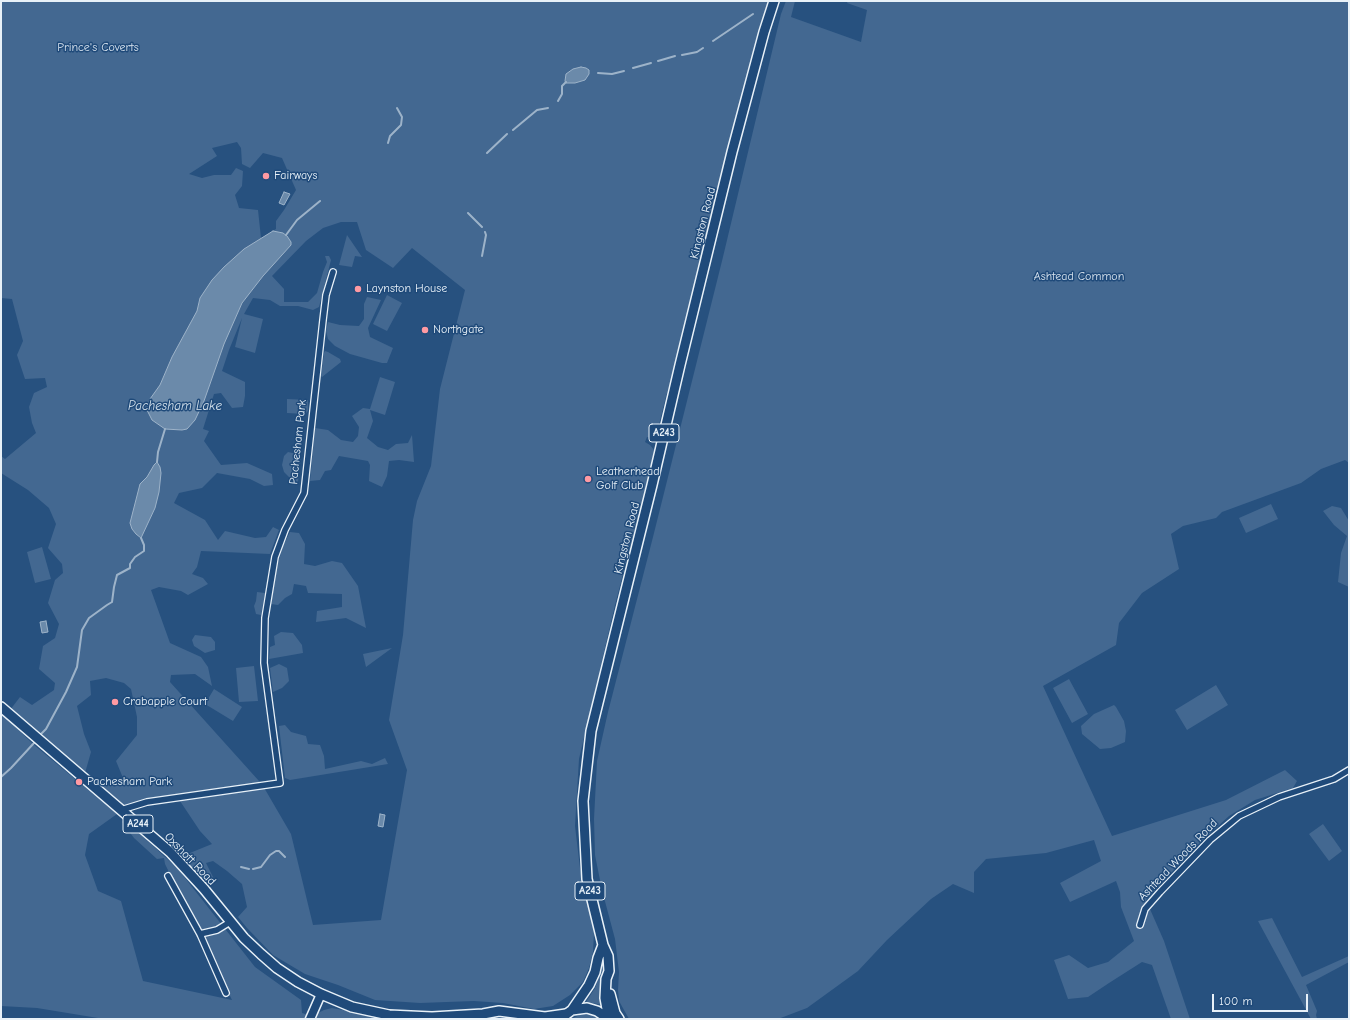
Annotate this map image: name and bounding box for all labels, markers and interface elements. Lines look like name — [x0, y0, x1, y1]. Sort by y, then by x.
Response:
park label: Prince's Coverts — [57, 41, 139, 55]
place label: Fairways — [274, 169, 317, 183]
marker: Fairways — [261, 171, 271, 181]
street label: Kingston Road — [687, 186, 719, 260]
park label: Ashtead Common — [1034, 270, 1124, 284]
place label: Laynston House — [366, 282, 447, 296]
marker: Laynston House — [353, 284, 363, 294]
place label: Northgate — [433, 323, 484, 337]
marker: Northgate — [420, 325, 430, 335]
water label: Pachesham Lake — [128, 398, 222, 414]
street label: Pachesham Park — [286, 399, 310, 485]
road number: A243 — [649, 424, 679, 442]
place label: Leatherhead Golf Club — [596, 465, 660, 493]
marker: Leatherhead Golf Club — [583, 474, 593, 484]
street label: Kingston Road — [611, 501, 643, 575]
place label: Crabapple Court — [123, 695, 207, 709]
marker: Crabapple Court — [110, 697, 120, 707]
place label: Pachesham Park — [87, 775, 172, 789]
marker: Pachesham Park — [74, 777, 84, 787]
road number: A244 — [123, 815, 153, 833]
street label: Ashtead Woods Road — [1135, 816, 1221, 904]
street label: Oxshott Road — [161, 830, 219, 888]
road number: A243 — [575, 882, 605, 900]
scale bar — [1214, 986, 1310, 1012]
text: 100 m — [1219, 994, 1252, 1008]

